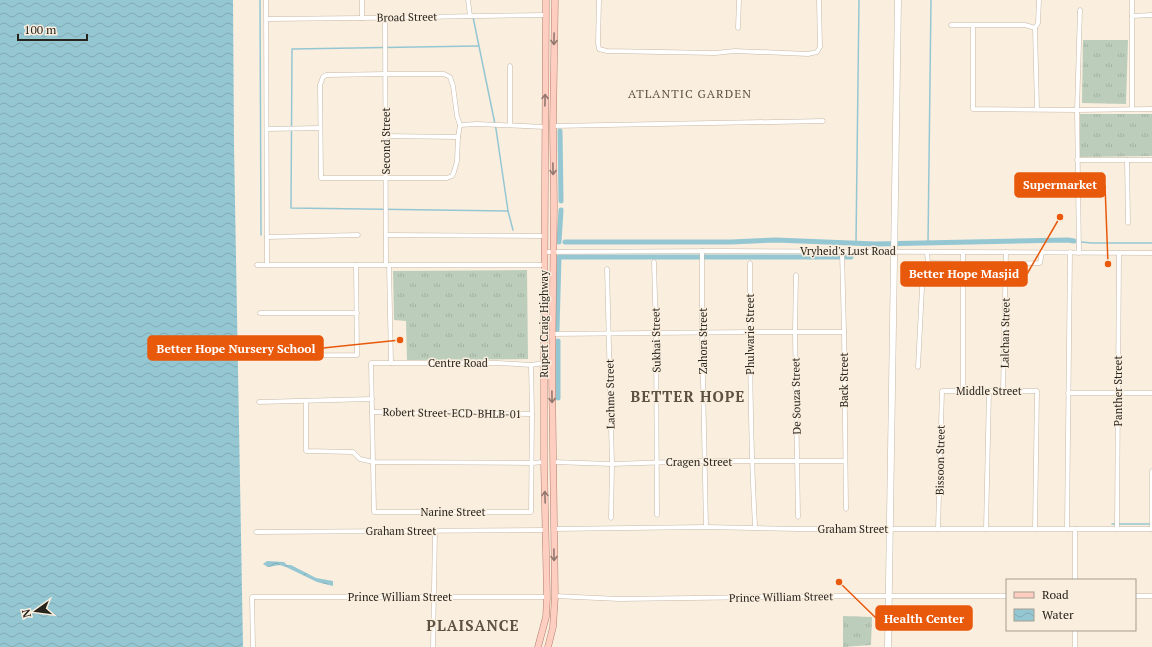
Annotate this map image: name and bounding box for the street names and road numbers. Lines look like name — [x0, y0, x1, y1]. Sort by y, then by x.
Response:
street label: Broad Street — [376, 9, 438, 25]
street label: Second Street — [379, 107, 393, 175]
street label: Vryheid's Lust Road — [800, 244, 896, 258]
street label: Rupert Craig Highway — [537, 270, 551, 378]
street label: Phulwarie Street — [743, 293, 757, 375]
street label: Lalchan Street — [997, 298, 1013, 368]
street label: Sukhai Street — [648, 307, 664, 373]
street label: Zahora Street — [696, 308, 710, 374]
street label: Back Street — [837, 352, 851, 408]
street label: Centre Road — [428, 356, 488, 370]
street label: Panther Street — [1111, 356, 1125, 426]
street label: De Souza Street — [788, 357, 804, 435]
street label: Lachme Street — [602, 359, 618, 429]
street label: Middle Street — [956, 384, 1022, 398]
street label: Robert Street-ECD-BHLB-01 — [382, 405, 522, 421]
street label: Bissoon Street — [932, 425, 948, 495]
street label: Cragen Street — [666, 455, 732, 469]
street label: Narine Street — [420, 505, 486, 519]
street label: Graham Street — [818, 522, 888, 536]
street label: Graham Street — [366, 524, 436, 538]
street label: Prince William Street — [729, 589, 833, 605]
street label: Prince William Street — [348, 590, 452, 604]

